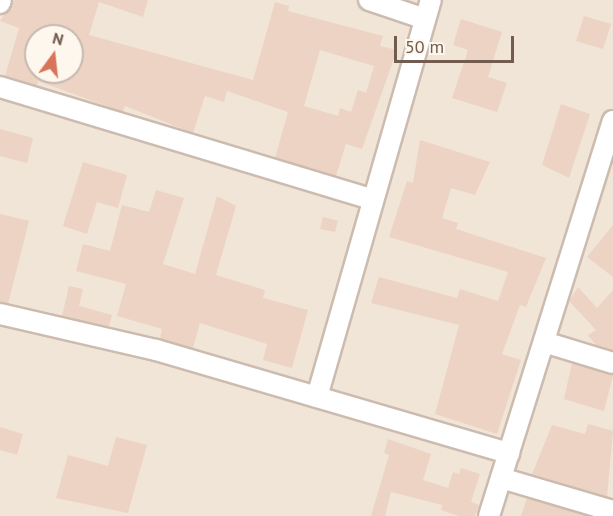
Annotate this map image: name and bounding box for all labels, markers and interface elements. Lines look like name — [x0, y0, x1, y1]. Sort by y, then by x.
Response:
north arrow — [24, 24, 84, 84]
scale bar — [397, 24, 517, 62]
text: N — [50, 28, 66, 50]
text: 50 m — [405, 35, 444, 58]

